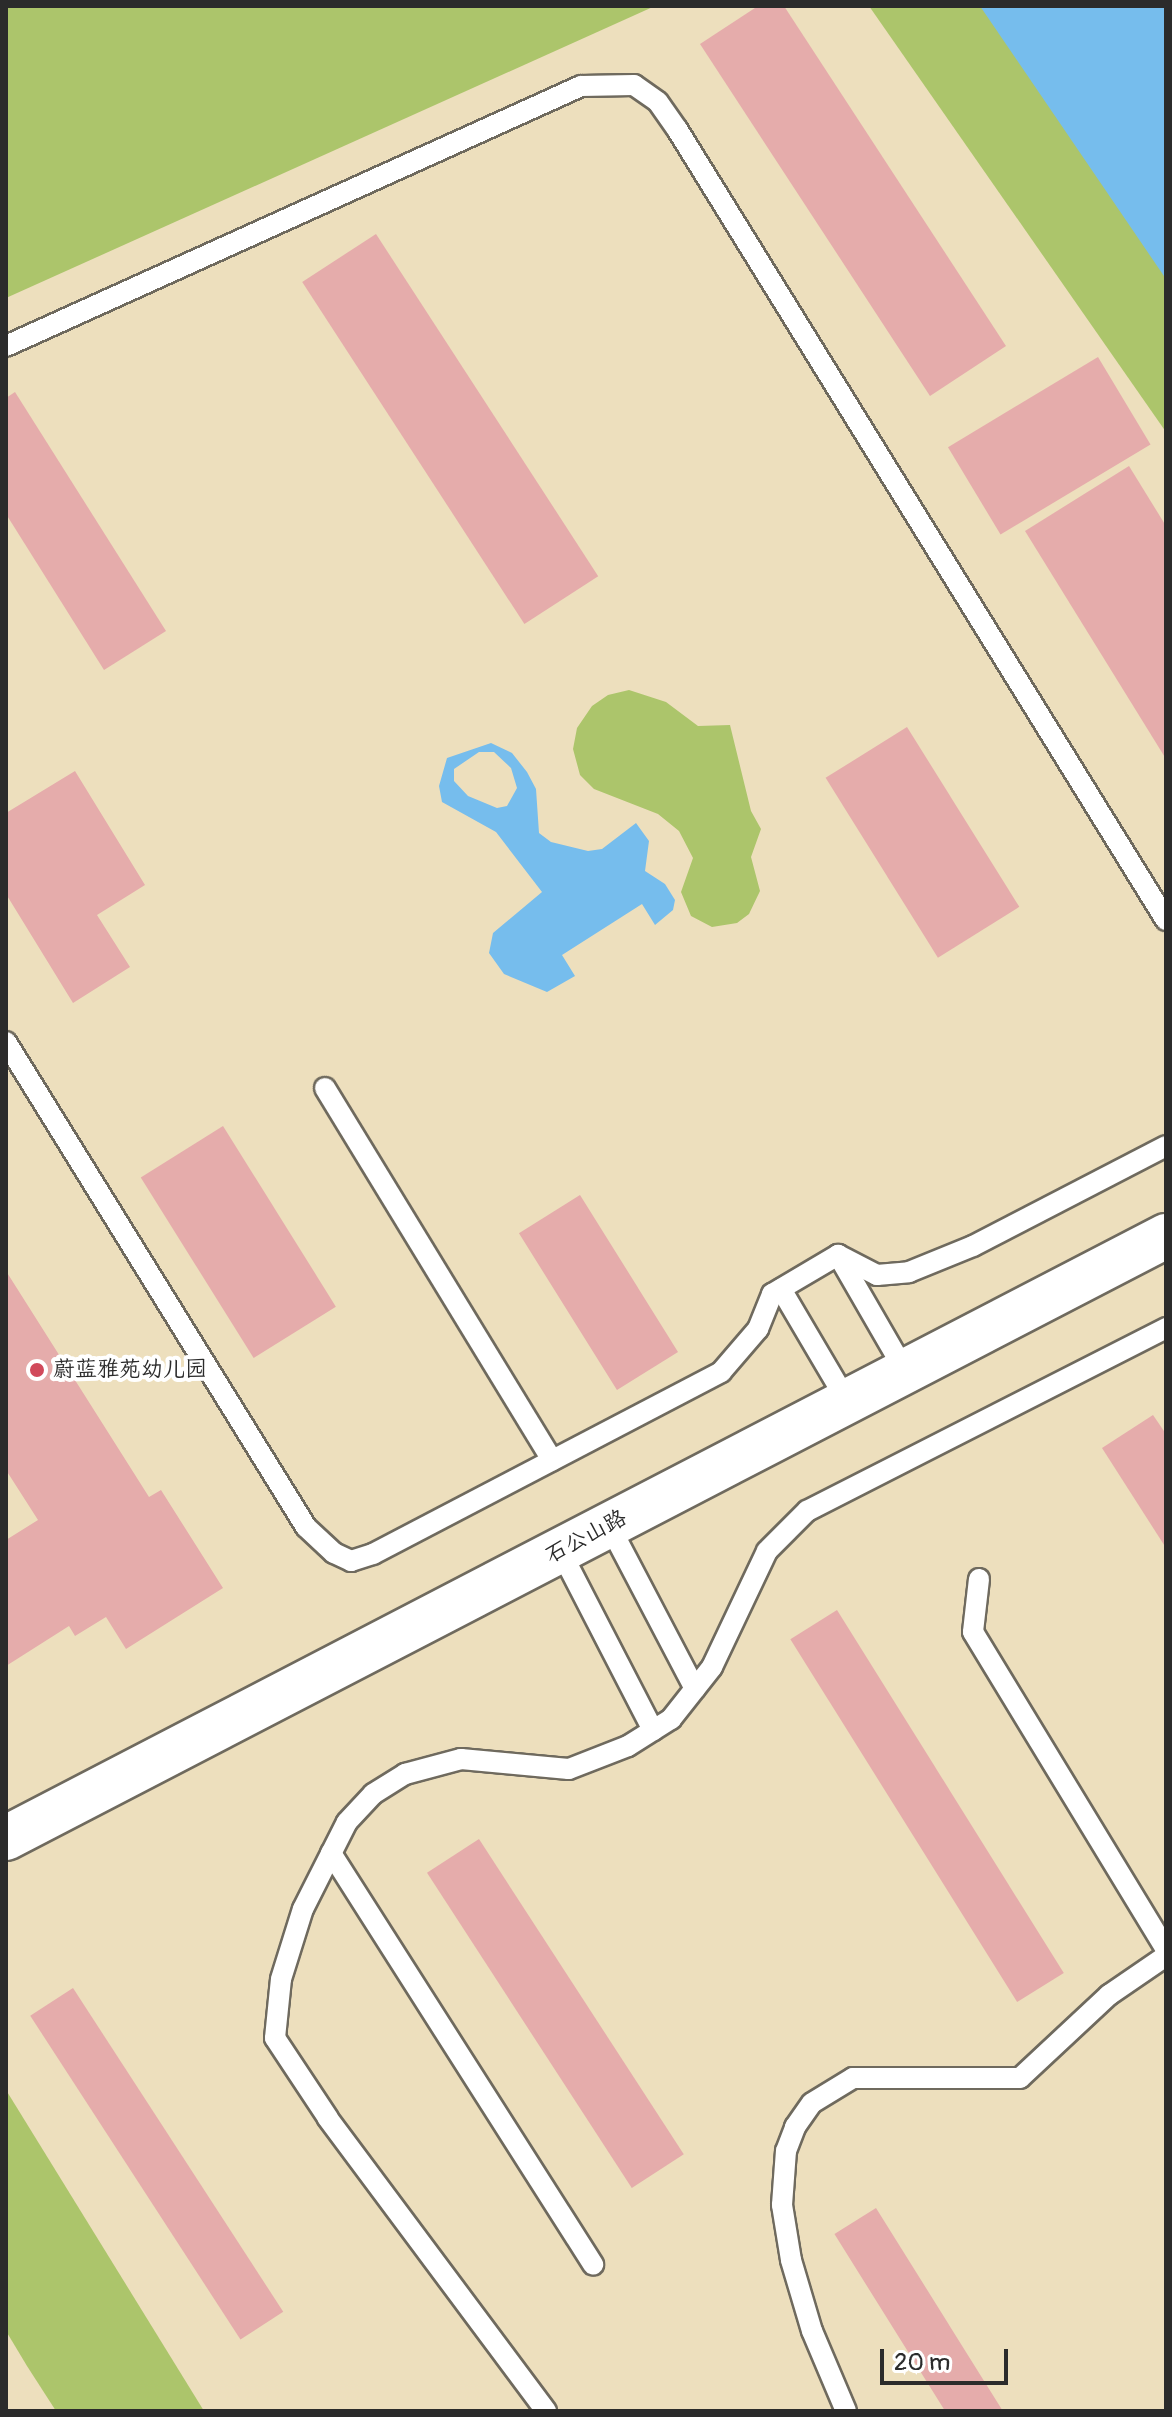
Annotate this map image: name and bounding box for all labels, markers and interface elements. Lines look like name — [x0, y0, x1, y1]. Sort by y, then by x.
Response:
place label: 蔚蓝雅苑幼儿园 — [53, 1357, 207, 1383]
marker: 蔚蓝雅苑幼儿园 — [28, 1361, 46, 1379]
street label: 石公山路 — [541, 1505, 631, 1569]
scale bar — [884, 2333, 1012, 2383]
text: 20 m — [894, 2348, 950, 2377]

